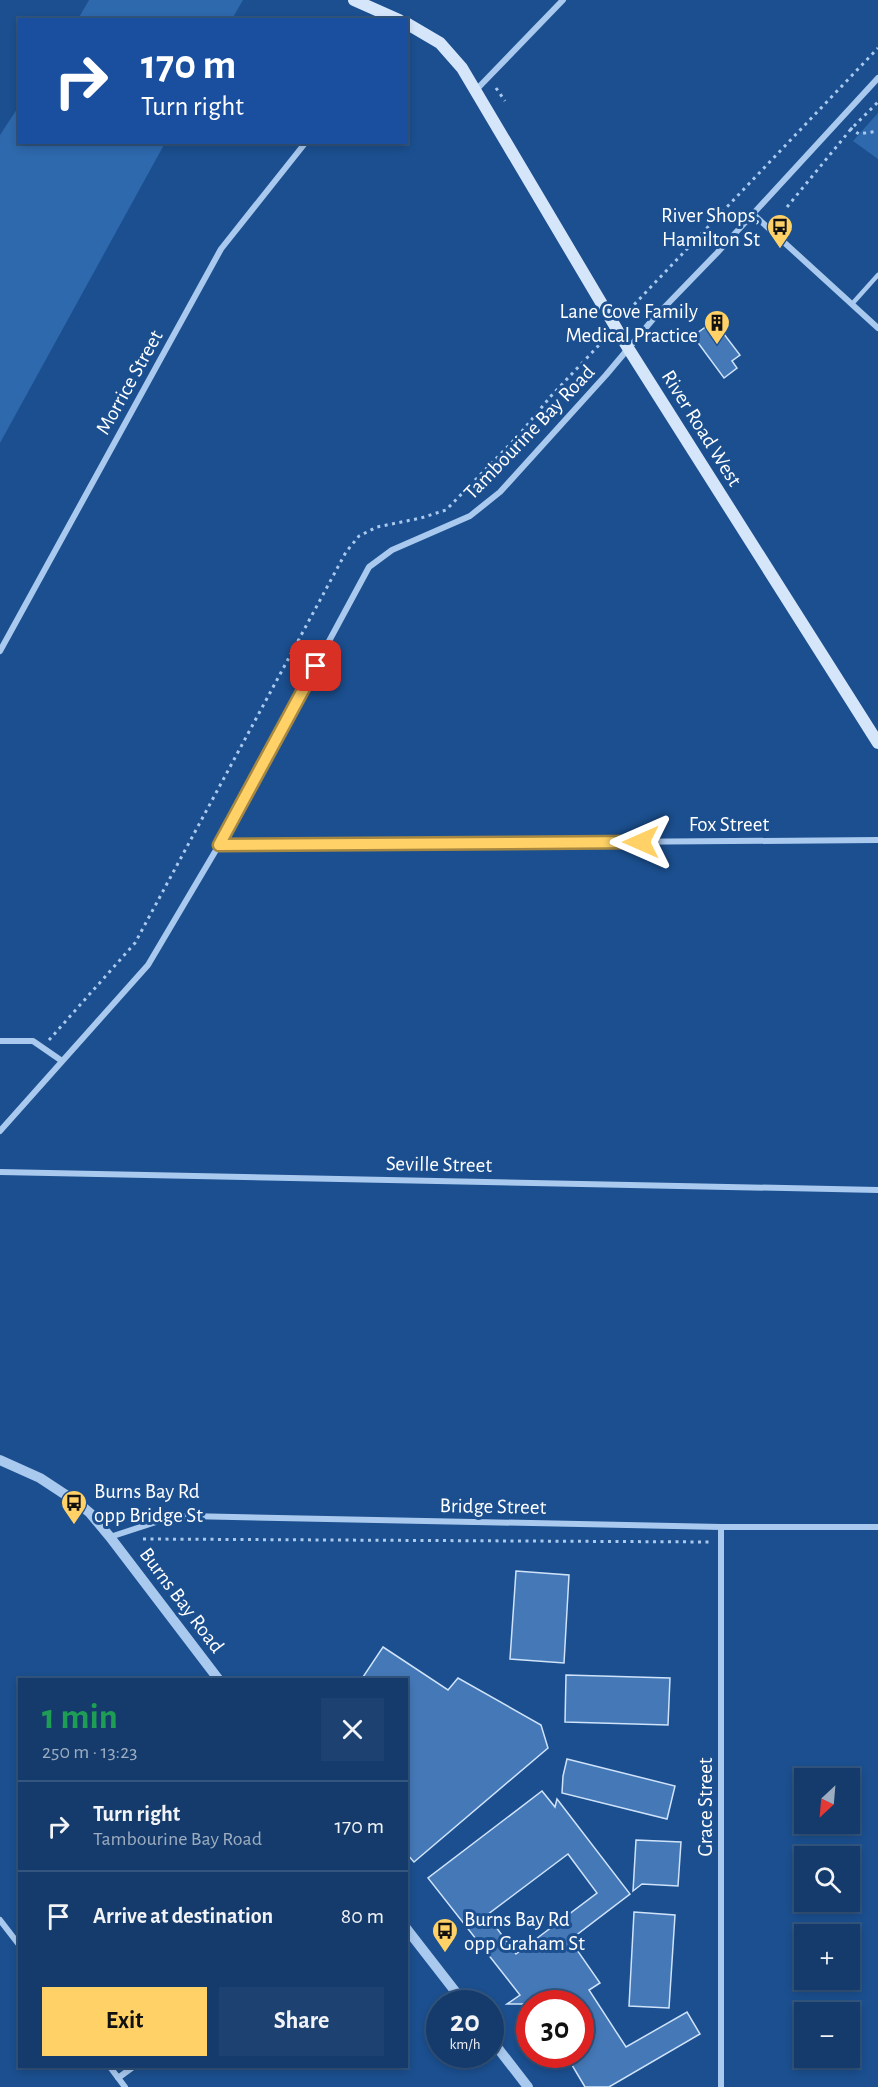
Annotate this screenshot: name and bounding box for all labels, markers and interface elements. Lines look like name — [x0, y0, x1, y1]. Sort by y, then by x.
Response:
icon: right — [42, 42, 120, 120]
text: 170 m — [141, 44, 236, 86]
text: Turn right — [141, 93, 244, 120]
place label: River Shops, Hamilton St — [661, 205, 760, 250]
bus stop icon: River Shops, Hamilton St — [765, 212, 795, 250]
place label: Lane Cove Family Medical Practice — [560, 301, 698, 346]
building icon: Lane Cove Family Medical Practice — [702, 308, 732, 346]
street label: Morrice Street — [92, 326, 167, 438]
street label: Tambourine Bay Road — [460, 361, 599, 504]
street label: River Road West — [658, 367, 746, 490]
pin — [290, 640, 341, 691]
icon: arrive — [299, 649, 332, 682]
position arrow — [609, 810, 673, 874]
street label: Fox Street — [689, 814, 769, 835]
street label: Seville Street — [386, 1153, 493, 1176]
place label: Burns Bay Rd opp Bridge St — [94, 1481, 203, 1526]
bus stop icon: Burns Bay Rd opp Bridge St — [59, 1488, 89, 1526]
street label: Bridge Street — [440, 1495, 547, 1518]
street label: Burns Bay Road — [135, 1544, 228, 1657]
button: close — [321, 1698, 384, 1761]
text: 1 min — [42, 1699, 118, 1735]
text: 250 m · 13:23 — [42, 1742, 138, 1762]
street label: Grace Street — [695, 1757, 716, 1857]
north arrow — [794, 1768, 860, 1834]
map controls — [794, 1768, 860, 2068]
text: Turn right — [93, 1803, 180, 1825]
icon: right — [42, 1810, 75, 1843]
text: 170 m — [334, 1815, 384, 1837]
text: Tambourine Bay Road — [93, 1829, 262, 1849]
button: search — [794, 1846, 860, 1912]
icon: arrive — [42, 1900, 75, 1933]
text: Arrive at destination — [93, 1905, 273, 1927]
text: 80 m — [341, 1905, 384, 1927]
place label: Burns Bay Rd opp Graham St — [464, 1909, 585, 1954]
bus stop icon: Burns Bay Rd opp Graham St — [430, 1916, 460, 1954]
button: + — [794, 1924, 860, 1990]
button: Exit — [42, 1987, 207, 2056]
button: Share — [219, 1987, 384, 2056]
speed limit sign: 30 — [516, 1990, 594, 2068]
button: − — [794, 2002, 860, 2068]
text: 20 — [450, 2007, 480, 2037]
text: km/h — [450, 2037, 480, 2052]

